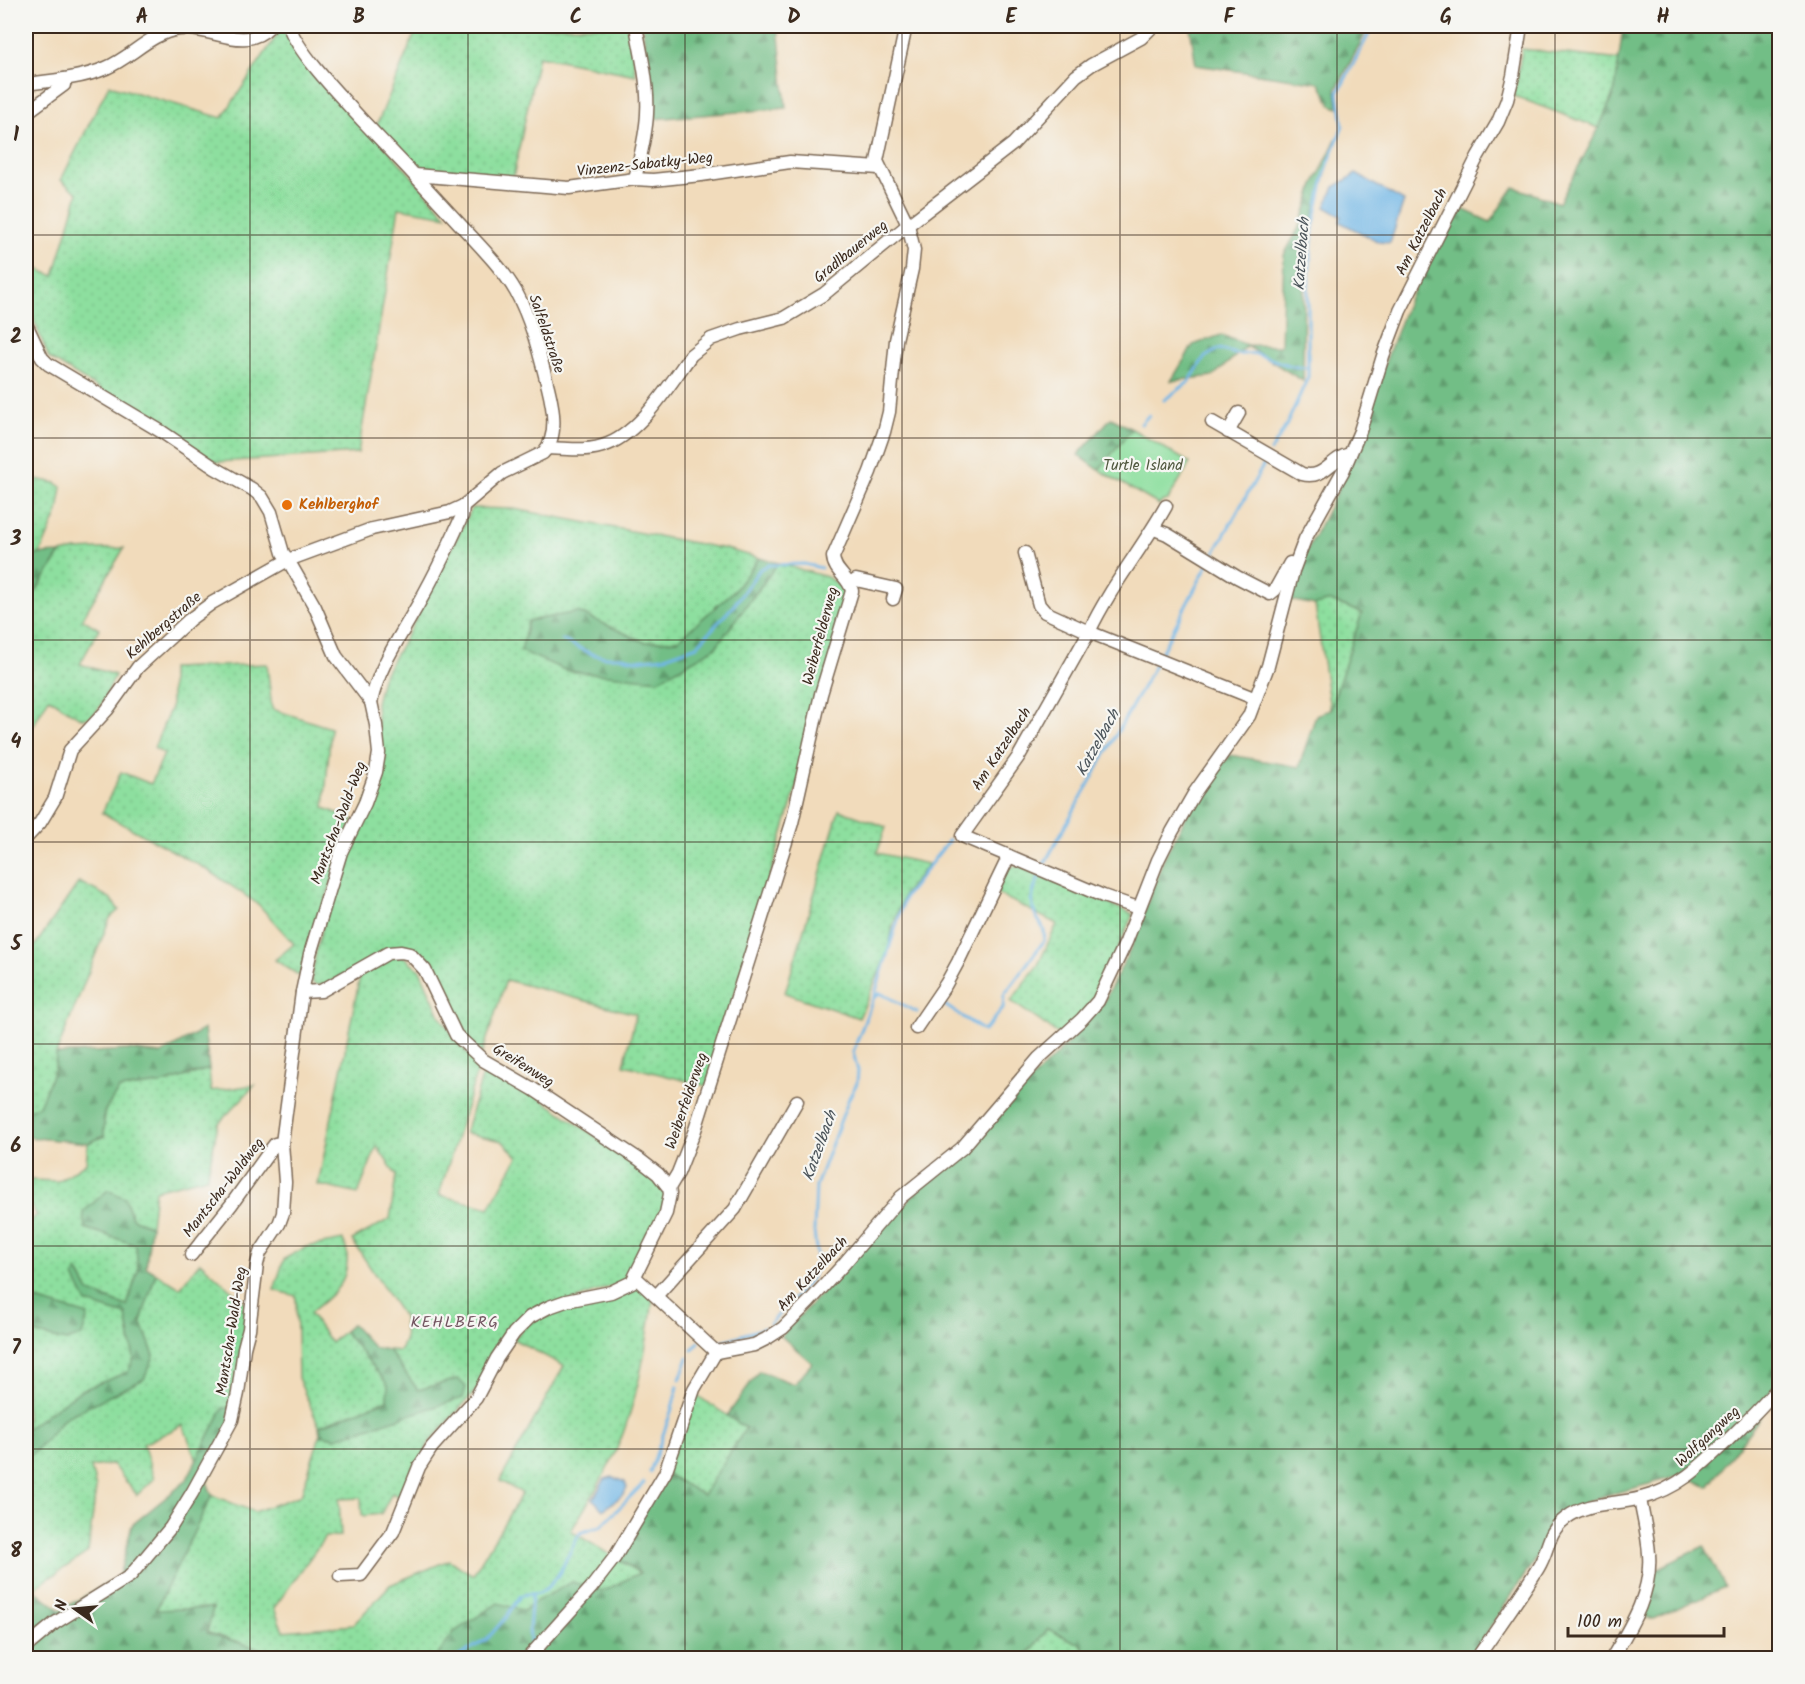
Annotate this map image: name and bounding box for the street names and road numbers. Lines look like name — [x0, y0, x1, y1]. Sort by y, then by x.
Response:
street label: Vinzenz-Sabatky-Weg — [576, 146, 714, 184]
street label: Am Katzelbach — [1390, 184, 1454, 280]
street label: Gradlbauerweg — [808, 214, 894, 290]
street label: Salfeldstraße — [521, 291, 571, 377]
street label: Weiberfelderweg — [796, 584, 846, 688]
street label: Kehlbergstraße — [121, 586, 207, 666]
street label: Am Katzelbach — [966, 702, 1038, 796]
street label: Mantscha-Wald-Weg — [304, 758, 374, 888]
street label: Greifenweg — [487, 1038, 559, 1094]
street label: Weiberfelderweg — [659, 1049, 715, 1153]
street label: Mantscha-Waldweg — [177, 1133, 271, 1243]
street label: Am Katzelbach — [772, 1231, 854, 1317]
street label: Mantscha-Wald-Weg — [210, 1265, 254, 1397]
street label: Wolfgangweg — [1670, 1401, 1746, 1473]

